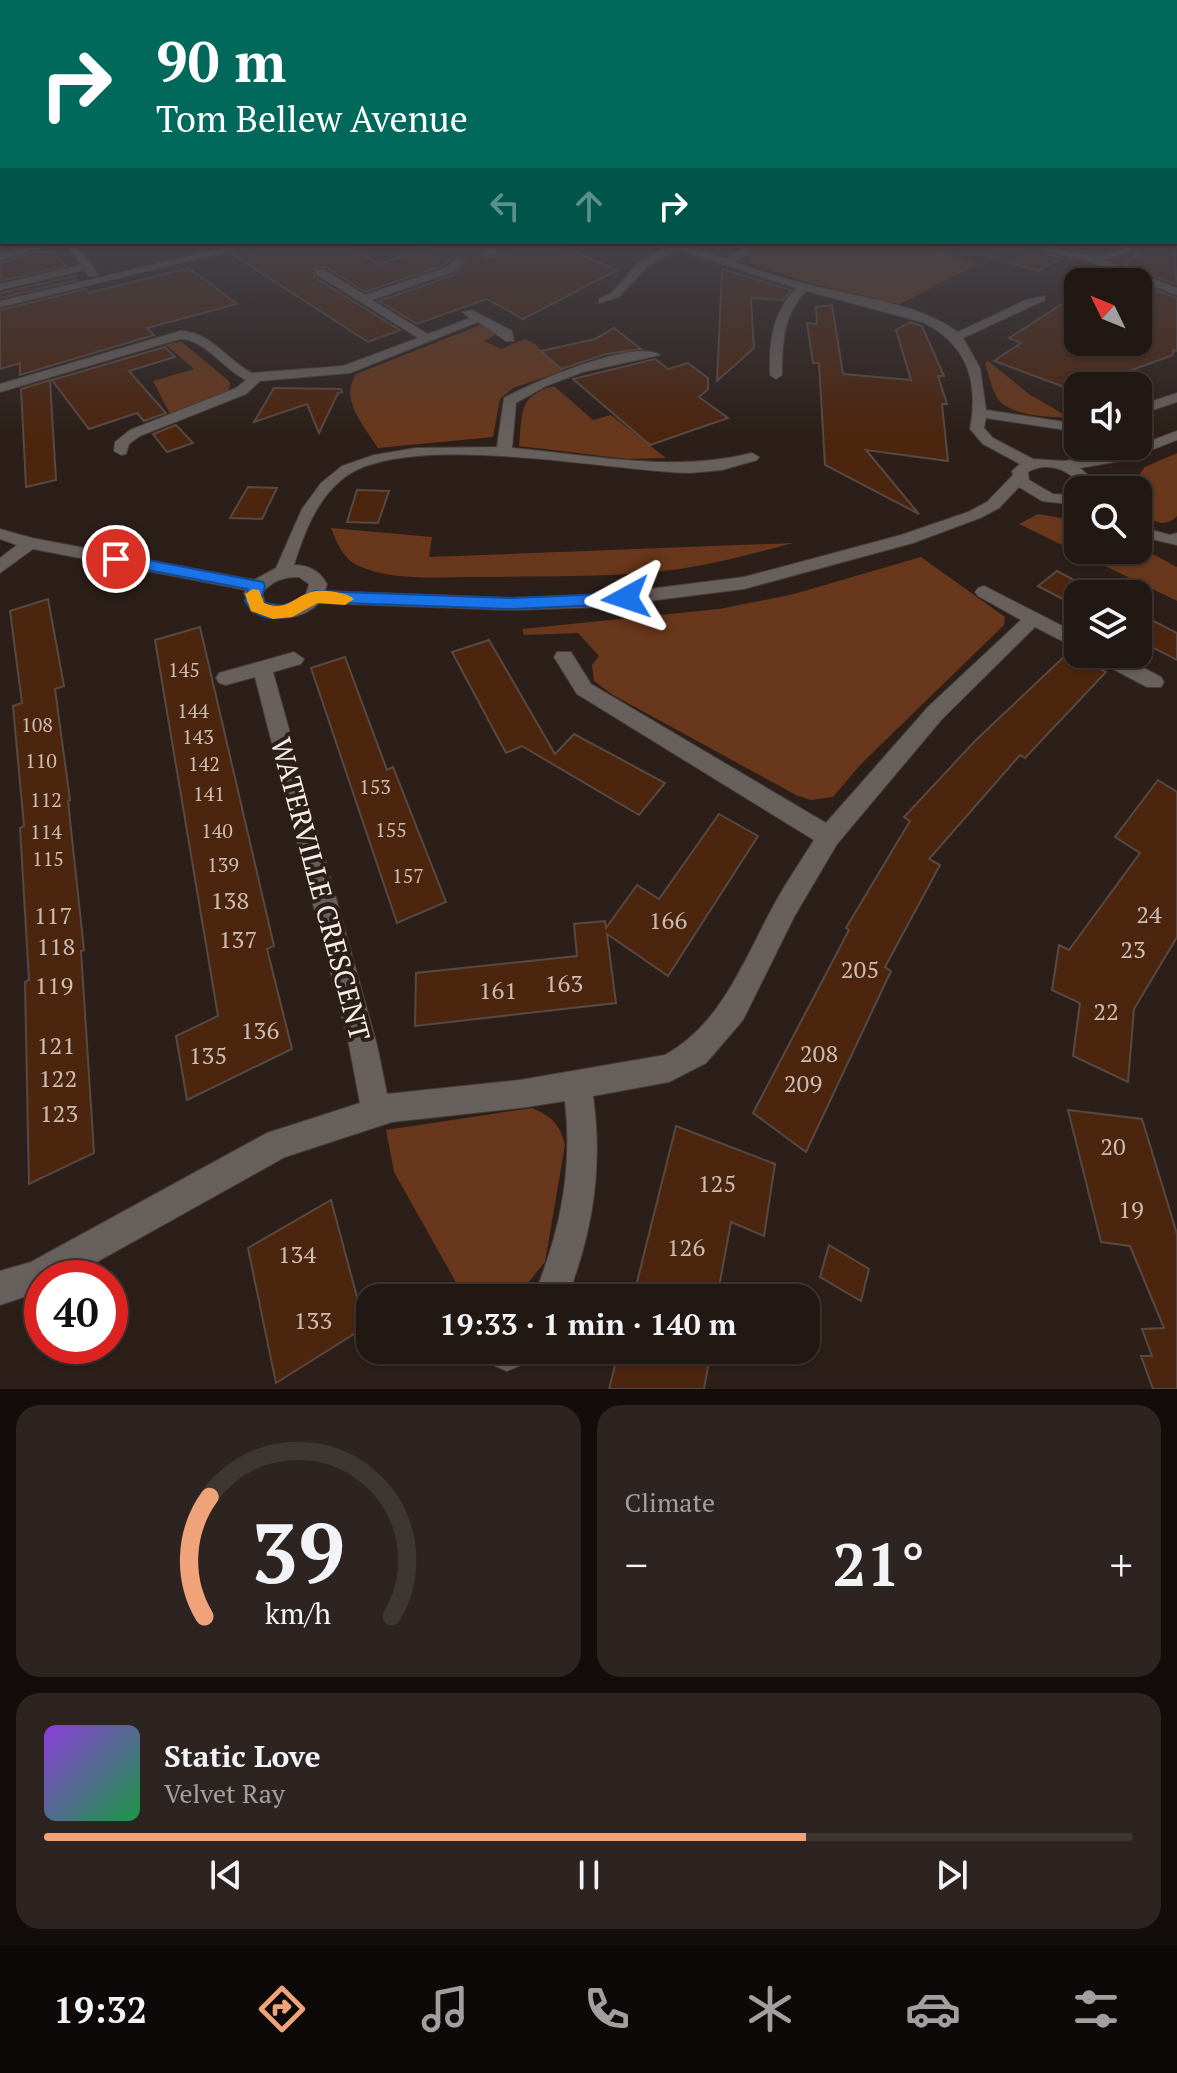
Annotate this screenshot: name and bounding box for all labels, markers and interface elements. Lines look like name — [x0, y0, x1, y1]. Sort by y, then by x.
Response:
text: 90 m — [156, 24, 286, 98]
icon: right — [24, 32, 128, 136]
text: Tom Bellew Avenue — [156, 95, 468, 142]
icon: left — [483, 184, 527, 228]
icon: ahead — [567, 184, 611, 228]
icon: right — [651, 184, 695, 228]
north arrow — [1064, 268, 1152, 356]
map controls — [1064, 268, 1152, 668]
button: sound — [1064, 372, 1152, 460]
button: search — [1064, 476, 1152, 564]
pin — [82, 525, 150, 593]
icon: arrive — [94, 537, 138, 581]
position arrow — [584, 556, 668, 640]
button: layers — [1064, 580, 1152, 668]
house number: 145 — [168, 656, 200, 683]
house number: 144 — [177, 697, 209, 724]
house number: 108 — [21, 711, 53, 738]
house number: 143 — [182, 723, 214, 750]
street label: WATERVILLE CRESCENT — [263, 733, 379, 1045]
house number: 110 — [25, 747, 57, 774]
house number: 142 — [188, 750, 220, 777]
house number: 153 — [359, 773, 391, 800]
house number: 141 — [193, 780, 225, 807]
house number: 112 — [30, 786, 62, 813]
house number: 155 — [375, 816, 407, 843]
house number: 140 — [201, 817, 233, 844]
house number: 114 — [30, 818, 62, 845]
house number: 115 — [32, 845, 64, 872]
house number: 139 — [207, 851, 239, 878]
house number: 157 — [392, 862, 424, 889]
house number: 138 — [211, 884, 249, 916]
house number: 24 — [1136, 898, 1162, 930]
house number: 117 — [34, 899, 72, 931]
house number: 166 — [649, 904, 687, 936]
house number: 137 — [219, 923, 257, 955]
house number: 118 — [37, 930, 75, 962]
house number: 23 — [1120, 933, 1146, 965]
house number: 205 — [841, 953, 879, 985]
house number: 163 — [545, 967, 583, 999]
house number: 119 — [35, 969, 73, 1001]
house number: 161 — [479, 974, 517, 1006]
house number: 22 — [1093, 995, 1119, 1027]
house number: 136 — [241, 1014, 279, 1046]
house number: 121 — [37, 1029, 75, 1061]
house number: 208 — [800, 1037, 838, 1069]
house number: 135 — [189, 1039, 227, 1071]
house number: 122 — [39, 1062, 77, 1094]
house number: 209 — [784, 1067, 822, 1099]
house number: 123 — [40, 1097, 78, 1129]
house number: 20 — [1100, 1130, 1126, 1162]
house number: 125 — [698, 1167, 736, 1199]
house number: 19 — [1118, 1193, 1144, 1225]
house number: 126 — [667, 1231, 705, 1263]
house number: 134 — [278, 1238, 316, 1270]
speed limit sign: 40 — [24, 1260, 128, 1364]
house number: 133 — [294, 1304, 332, 1336]
text: 19:33 · 1 min · 140 m — [440, 1304, 736, 1344]
text: Climate — [625, 1485, 715, 1519]
text: 39 — [251, 1497, 345, 1607]
text: 21° — [832, 1524, 925, 1603]
text: − — [625, 1535, 648, 1594]
text: + — [1110, 1535, 1133, 1594]
text: km/h — [265, 1594, 331, 1632]
text: Static Love — [164, 1736, 321, 1776]
text: Velvet Ray — [164, 1776, 285, 1810]
icon: previous — [204, 1853, 248, 1897]
icon: pause — [567, 1853, 611, 1897]
icon: next — [930, 1853, 974, 1897]
icon: directions — [254, 1981, 310, 2037]
icon: music — [417, 1981, 473, 2037]
icon: phone — [579, 1981, 635, 2037]
icon: climate — [742, 1981, 798, 2037]
icon: car — [905, 1981, 961, 2037]
icon: filters — [1068, 1981, 1124, 2037]
text: 19:32 — [53, 1986, 147, 2033]

